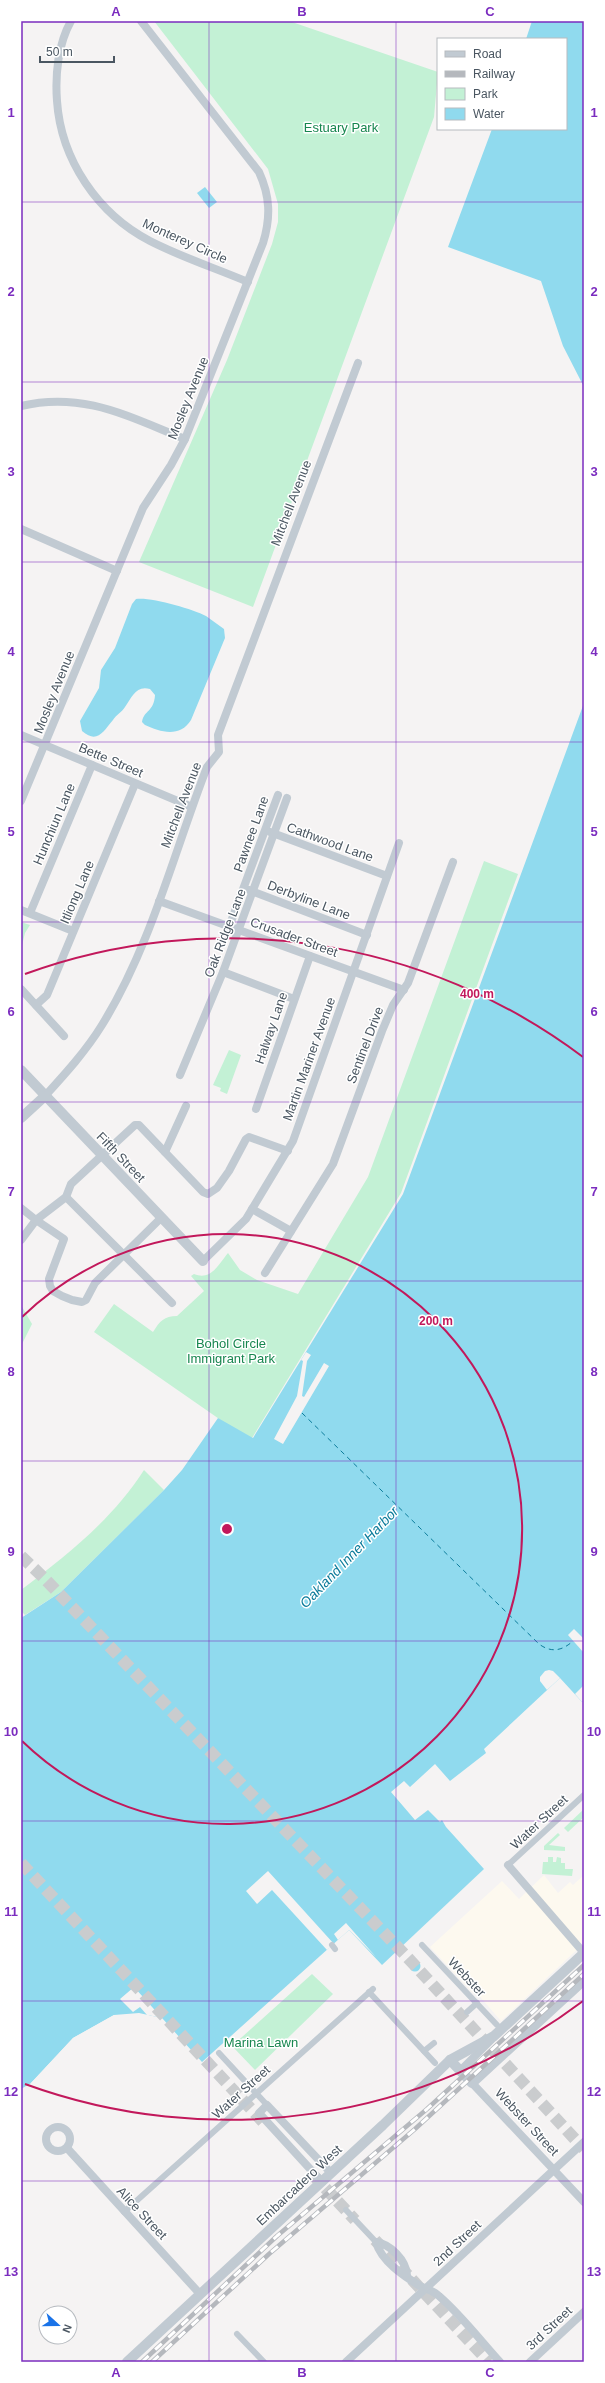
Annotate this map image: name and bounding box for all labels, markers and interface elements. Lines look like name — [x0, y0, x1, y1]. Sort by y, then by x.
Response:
text: A — [111, 4, 121, 19]
text: B — [297, 4, 307, 19]
text: C — [485, 4, 495, 19]
scale bar — [40, 38, 114, 64]
legend — [437, 38, 567, 130]
text: 50 m — [46, 45, 73, 59]
text: Road — [473, 47, 502, 61]
text: Railway — [473, 67, 515, 81]
text: Park — [473, 87, 499, 101]
text: 1 — [7, 105, 15, 120]
text: 1 — [590, 105, 598, 120]
text: Water — [473, 107, 505, 121]
park label: Estuary Park — [304, 120, 379, 135]
street label: Monterey Circle — [140, 216, 230, 266]
text: 2 — [7, 284, 15, 299]
text: 2 — [590, 284, 598, 299]
street label: Mosley Avenue — [165, 354, 211, 442]
street label: Mitchell Avenue — [268, 458, 314, 548]
text: 3 — [7, 464, 15, 479]
text: 3 — [590, 464, 598, 479]
text: 4 — [7, 644, 15, 659]
text: 4 — [590, 644, 598, 659]
street label: Mosley Avenue — [31, 648, 77, 736]
street label: Bette Street — [76, 740, 146, 780]
street label: Mitchell Avenue — [158, 760, 204, 850]
street label: Hunchiun Lane — [30, 781, 78, 867]
street label: Pawnee Lane — [230, 794, 272, 874]
street label: Cathwood Lane — [285, 819, 375, 865]
text: 5 — [7, 824, 15, 839]
text: 5 — [590, 824, 598, 839]
street label: Itliong Lane — [57, 858, 97, 926]
street label: Derbyline Lane — [265, 877, 353, 923]
street label: Oak Ridge Lane — [201, 886, 249, 980]
street label: Crusader Street — [248, 914, 340, 960]
text: 400 m — [460, 987, 494, 1001]
street label: Halway Lane — [252, 990, 290, 1066]
street label: Martin Mariner Avenue — [280, 995, 338, 1123]
text: 6 — [7, 1004, 15, 1019]
text: 6 — [590, 1004, 598, 1019]
street label: Sentinel Drive — [343, 1005, 387, 1085]
street label: Fifth Street — [94, 1129, 149, 1185]
text: 7 — [7, 1184, 15, 1199]
text: 7 — [590, 1184, 598, 1199]
text: 200 m — [419, 1314, 453, 1328]
park label: Bohol Circle Immigrant Park — [187, 1336, 276, 1366]
text: 8 — [7, 1364, 15, 1379]
text: 8 — [590, 1364, 598, 1379]
water label: Oakland Inner Harbor — [296, 1502, 402, 1611]
centre of rings — [220, 1522, 234, 1536]
text: 9 — [7, 1544, 15, 1559]
text: 9 — [590, 1544, 598, 1559]
text: 10 — [4, 1724, 18, 1739]
text: 10 — [587, 1724, 601, 1739]
street label: Water Street — [507, 1792, 571, 1852]
text: 11 — [4, 1904, 18, 1919]
text: 11 — [587, 1904, 601, 1919]
street label: Webster — [445, 1954, 489, 2000]
park label: Marina Lawn — [224, 2035, 298, 2050]
street label: Water Street — [209, 2062, 273, 2122]
text: 12 — [4, 2084, 18, 2099]
text: 12 — [587, 2084, 601, 2099]
street label: Webster Street — [492, 2085, 562, 2159]
street label: Embarcadero West — [253, 2141, 345, 2228]
street label: Alice Street — [114, 2184, 170, 2243]
street label: 2nd Street — [430, 2217, 484, 2269]
text: 13 — [4, 2264, 18, 2279]
text: 13 — [587, 2264, 601, 2279]
street label: 3rd Street — [523, 2303, 575, 2353]
north arrow — [38, 2305, 78, 2345]
text: N — [60, 2323, 74, 2334]
text: A — [111, 2365, 121, 2380]
text: B — [297, 2365, 307, 2380]
text: C — [485, 2365, 495, 2380]

